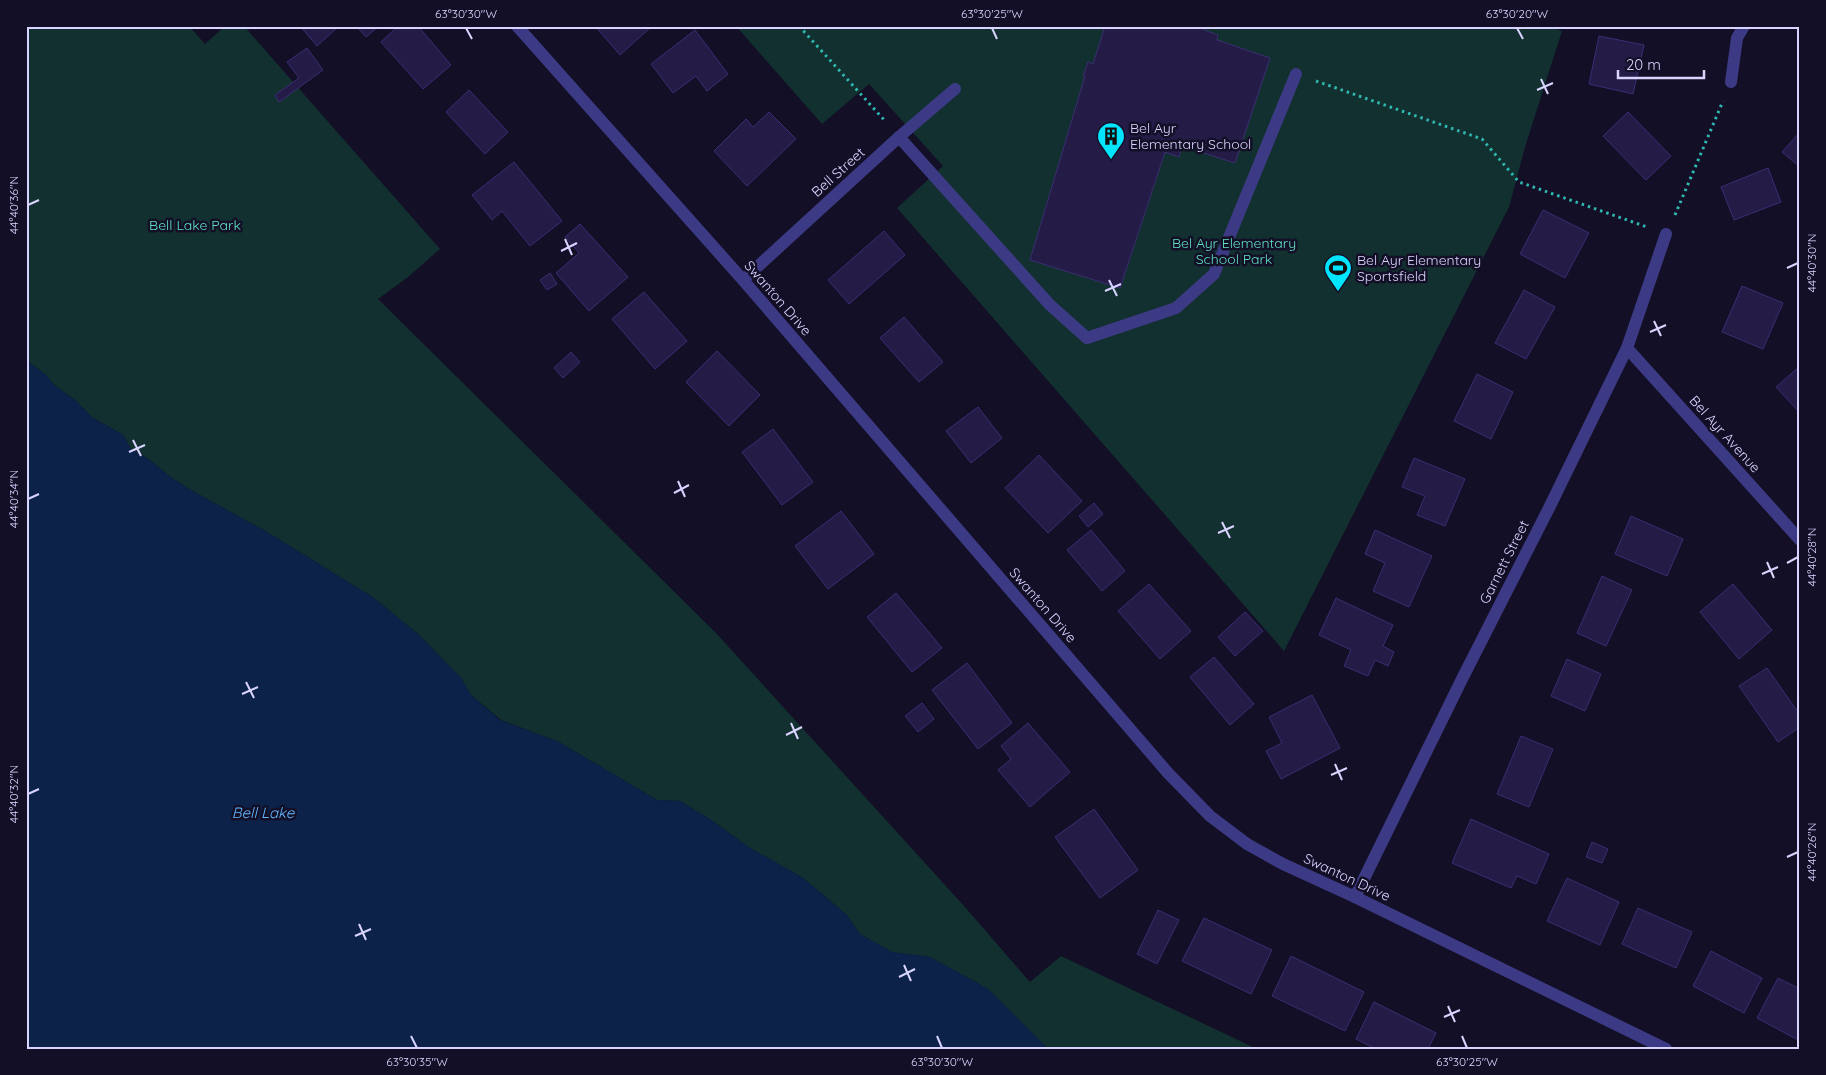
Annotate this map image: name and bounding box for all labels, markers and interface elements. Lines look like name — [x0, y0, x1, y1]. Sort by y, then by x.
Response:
text: 63°30'30"W — [435, 6, 497, 21]
text: 63°30'25"W — [961, 6, 1023, 21]
text: 63°30'20"W — [1486, 6, 1549, 21]
scale bar — [1618, 48, 1705, 80]
text: 20 m — [1626, 55, 1661, 74]
place label: Bel Ayr Elementary School — [1130, 119, 1251, 153]
building icon: Bel Ayr Elementary School — [1096, 121, 1126, 160]
street label: Bell Street — [808, 143, 869, 201]
text: 44°40'36"N — [6, 176, 21, 234]
park label: Bell Lake Park — [149, 216, 241, 234]
text: 44°40'30"N — [1804, 233, 1819, 293]
park label: Bel Ayr Elementary School Park — [1172, 234, 1296, 268]
place label: Bel Ayr Elementary Sportsfield — [1357, 251, 1481, 285]
sports icon: Bel Ayr Elementary Sportsfield — [1323, 253, 1353, 292]
street label: Swanton Drive — [740, 257, 816, 339]
street label: Bel Ayr Avenue — [1686, 392, 1764, 476]
text: 44°40'34"N — [6, 470, 21, 528]
street label: Garnett Street — [1475, 517, 1533, 607]
text: 44°40'28"N — [1804, 528, 1819, 586]
street label: Swanton Drive — [1005, 564, 1081, 646]
text: 44°40'32"N — [6, 765, 21, 823]
water label: Bell Lake — [232, 803, 295, 822]
text: 44°40'26"N — [1804, 823, 1819, 881]
street label: Swanton Drive — [1301, 849, 1393, 905]
text: 63°30'35"W — [386, 1054, 448, 1069]
text: 63°30'30"W — [911, 1054, 973, 1069]
text: 63°30'25"W — [1436, 1054, 1498, 1069]

